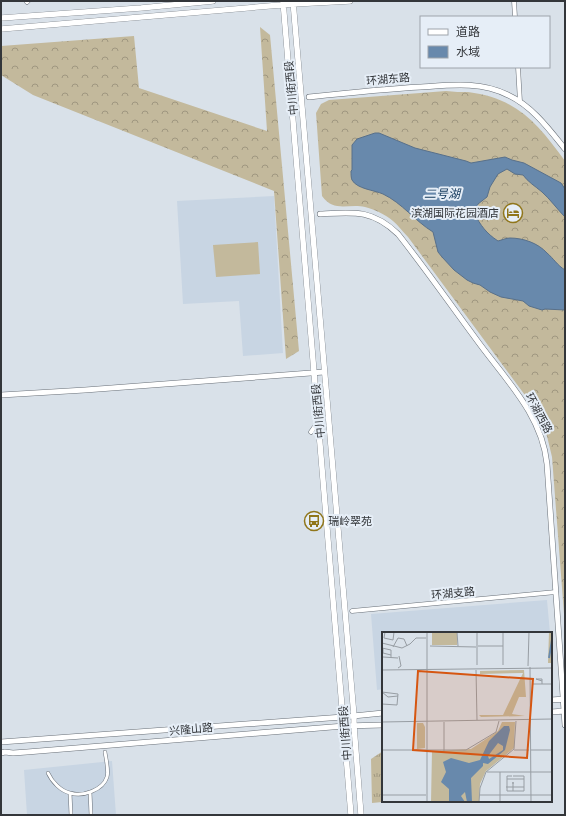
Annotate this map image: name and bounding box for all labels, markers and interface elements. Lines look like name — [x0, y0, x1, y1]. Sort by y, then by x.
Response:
legend — [420, 16, 550, 68]
text: 道路 — [456, 24, 480, 39]
text: 水域 — [456, 44, 480, 59]
street label: 中川街西段 — [282, 60, 300, 116]
street label: 环湖东路 — [365, 70, 411, 88]
water label: 二号湖 — [424, 186, 462, 201]
hotel icon: 滨湖国际花园酒店 — [502, 202, 524, 224]
place label: 滨湖国际花园酒店 — [411, 206, 499, 220]
street label: 中川街西段 — [309, 383, 327, 439]
street label: 环湖西路 — [522, 390, 556, 436]
bus stop icon: 瑞岭翠苑 — [303, 510, 325, 532]
place label: 瑞岭翠苑 — [328, 514, 372, 528]
street label: 环湖支路 — [430, 584, 476, 602]
inset map — [382, 632, 552, 802]
street label: 中川街西段 — [336, 705, 354, 761]
street label: 兴隆山路 — [168, 720, 214, 738]

